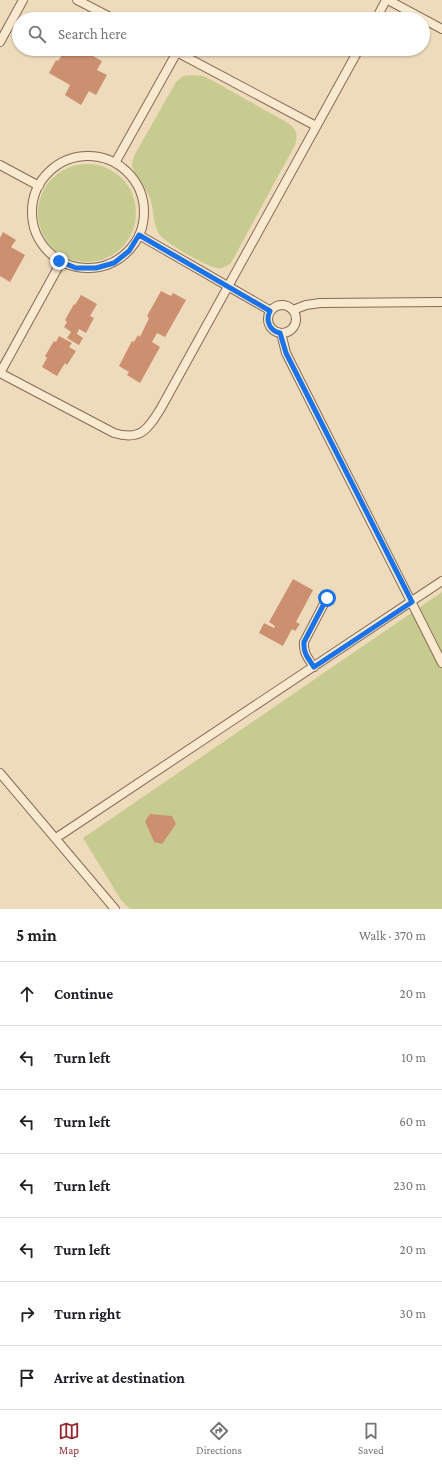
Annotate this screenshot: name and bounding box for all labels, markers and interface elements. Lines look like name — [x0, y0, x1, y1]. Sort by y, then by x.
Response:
search box — [12, 12, 430, 56]
icon: search — [26, 23, 48, 45]
text: Search here — [58, 26, 127, 42]
route end — [50, 252, 68, 270]
route start — [318, 589, 336, 607]
text: 5 min — [16, 926, 57, 945]
text: Walk · 370 m — [359, 928, 426, 943]
icon: ahead — [16, 983, 38, 1005]
text: Continue — [54, 986, 113, 1002]
text: 20 m — [400, 986, 426, 1001]
icon: left — [16, 1047, 38, 1069]
text: Turn left — [54, 1050, 110, 1066]
text: 10 m — [401, 1050, 426, 1065]
icon: left — [16, 1111, 38, 1133]
text: Turn left — [54, 1114, 110, 1130]
text: 60 m — [399, 1114, 426, 1129]
icon: left — [16, 1175, 38, 1197]
text: Turn left — [54, 1178, 110, 1194]
text: 230 m — [393, 1178, 426, 1193]
icon: left — [16, 1239, 38, 1261]
text: Turn left — [54, 1242, 110, 1258]
text: 20 m — [400, 1242, 426, 1257]
icon: right — [16, 1303, 38, 1325]
text: Turn right — [54, 1306, 121, 1322]
text: 30 m — [400, 1306, 426, 1321]
icon: arrive — [16, 1367, 38, 1389]
text: Arrive at destination — [54, 1370, 185, 1386]
tab: Map — [58, 1420, 80, 1456]
tab: Directions — [196, 1420, 242, 1456]
tab: Saved — [358, 1420, 384, 1456]

